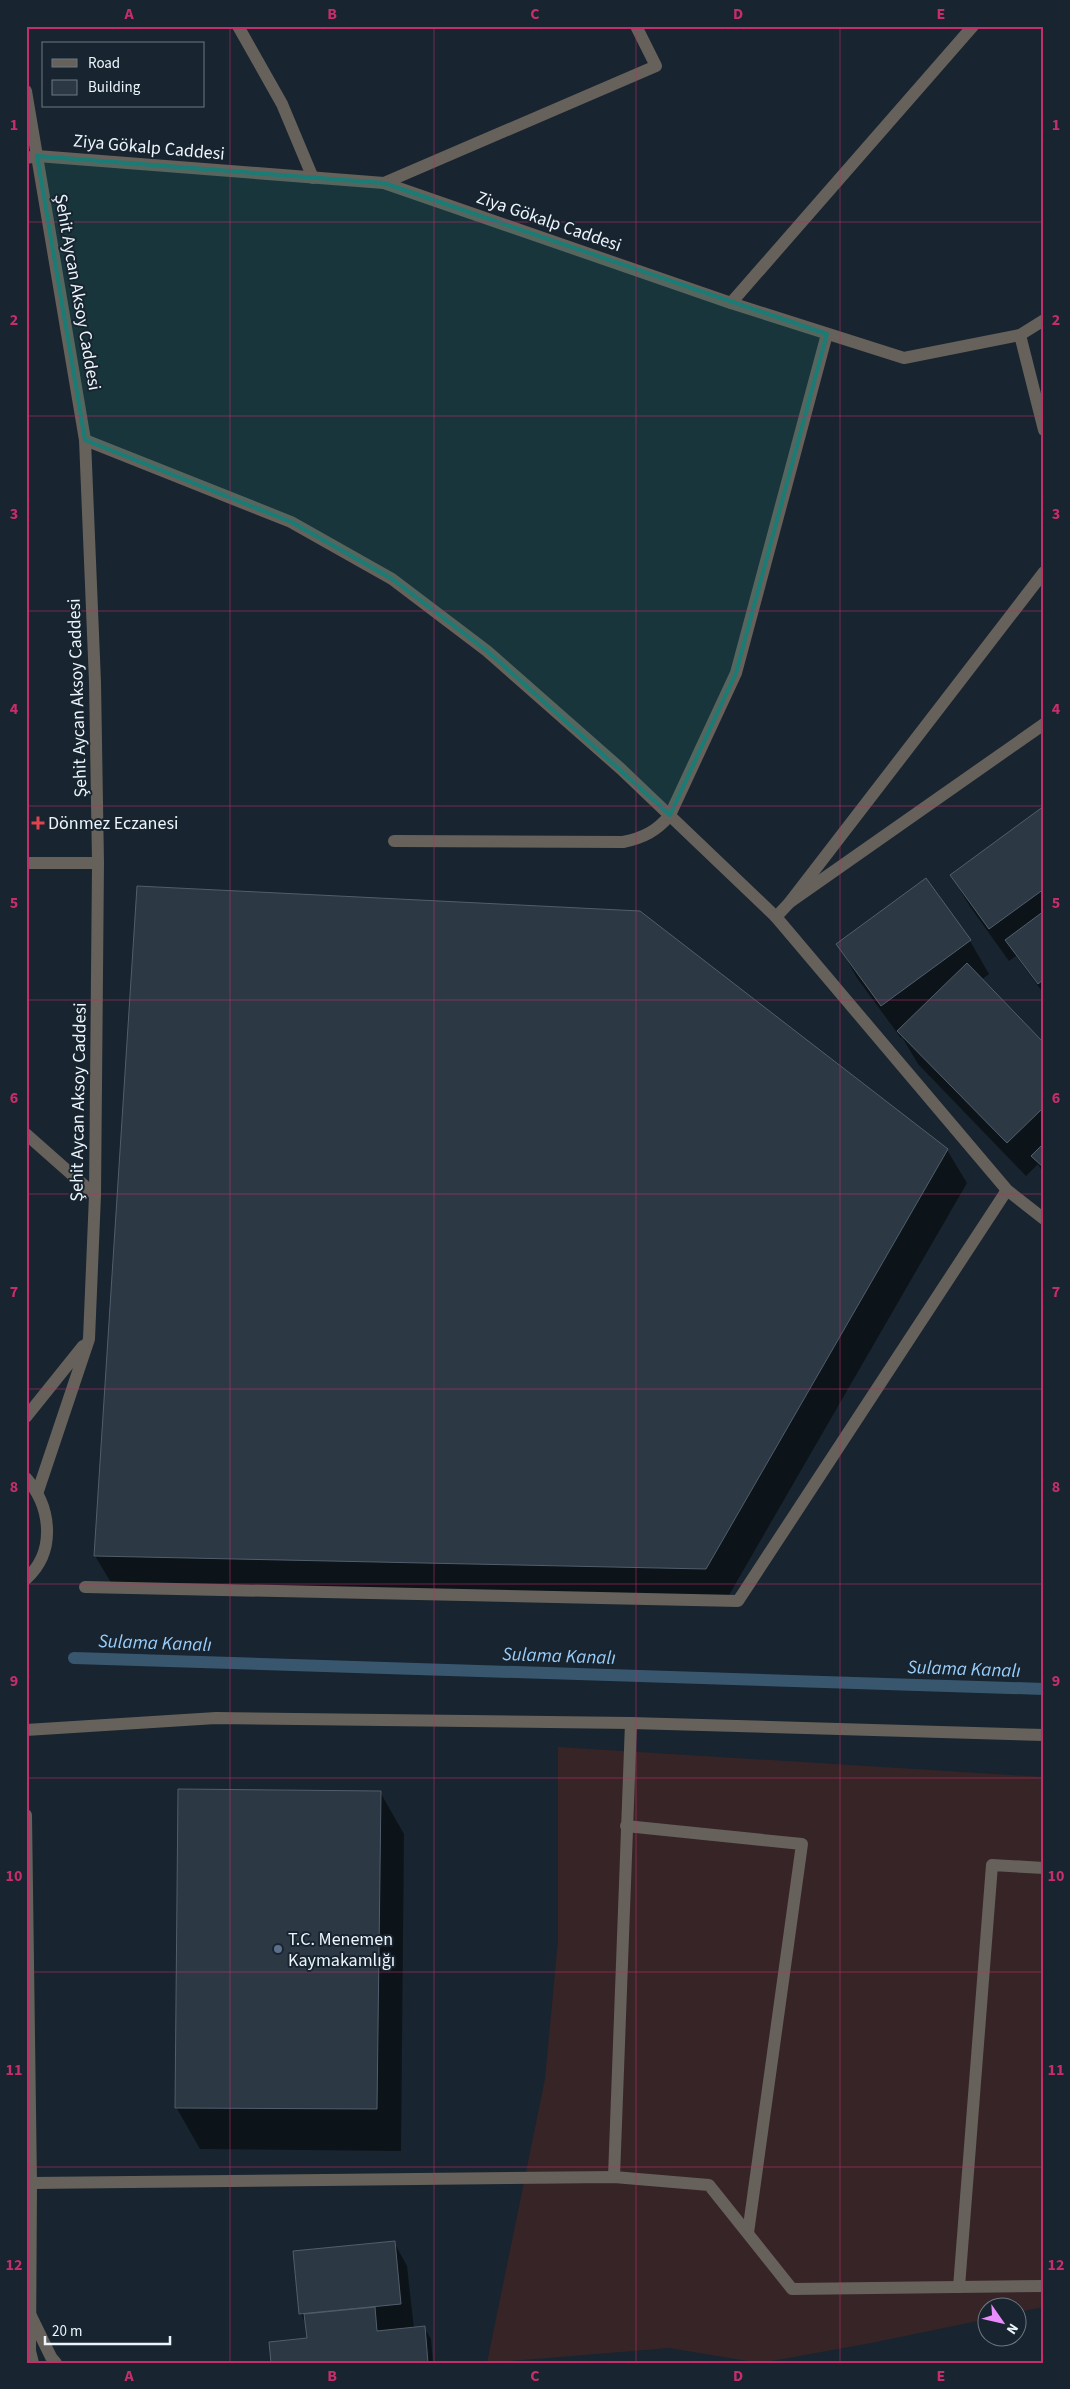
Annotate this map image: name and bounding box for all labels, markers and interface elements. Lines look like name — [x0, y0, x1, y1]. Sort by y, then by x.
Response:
text: A — [123, 3, 134, 25]
text: B — [327, 3, 337, 25]
text: C — [530, 3, 540, 25]
text: D — [733, 3, 743, 25]
text: E — [937, 3, 945, 25]
legend — [42, 42, 205, 108]
text: Road — [88, 53, 120, 74]
text: Building — [88, 77, 141, 98]
text: 1 — [10, 114, 18, 136]
text: 1 — [1052, 114, 1060, 136]
street label: Ziya Gökalp Caddesi — [72, 128, 226, 167]
street label: Ziya Gökalp Caddesi — [473, 185, 625, 258]
street label: Şehit Aycan Aksoy Caddesi — [48, 192, 107, 392]
text: 2 — [10, 309, 18, 331]
text: 2 — [1052, 309, 1060, 331]
text: 3 — [10, 503, 18, 525]
text: 3 — [1052, 503, 1060, 525]
street label: Şehit Aycan Aksoy Caddesi — [62, 598, 93, 798]
text: 4 — [10, 698, 19, 720]
text: 4 — [1052, 698, 1061, 720]
place label: Dönmez Eczanesi — [48, 811, 178, 836]
marker: Dönmez Eczanesi — [32, 817, 44, 829]
text: 5 — [10, 892, 18, 914]
text: 5 — [1052, 892, 1060, 914]
street label: Şehit Aycan Aksoy Caddesi — [64, 1002, 93, 1202]
text: 6 — [10, 1087, 18, 1109]
text: 6 — [1052, 1087, 1060, 1109]
text: 7 — [10, 1281, 18, 1303]
text: 7 — [1052, 1281, 1060, 1303]
text: 8 — [10, 1476, 18, 1498]
text: 8 — [1052, 1476, 1060, 1498]
water label: Sulama Kanalı — [98, 1628, 212, 1659]
water label: Sulama Kanalı — [502, 1641, 616, 1672]
water label: Sulama Kanalı — [907, 1654, 1021, 1685]
text: 9 — [10, 1670, 18, 1692]
text: 9 — [1052, 1670, 1060, 1692]
text: 10 — [6, 1865, 22, 1887]
text: 10 — [1048, 1865, 1064, 1887]
place label: T.C. Menemen Kaymakamlığı — [288, 1927, 395, 1973]
marker: T.C. Menemen Kaymakamlığı — [272, 1943, 284, 1955]
text: 11 — [6, 2059, 22, 2081]
text: 11 — [1048, 2059, 1064, 2081]
text: 12 — [6, 2254, 22, 2276]
text: 12 — [1048, 2254, 1064, 2276]
north arrow — [978, 2296, 1028, 2346]
scale bar — [45, 2314, 170, 2346]
text: N — [1001, 2319, 1023, 2338]
text: 20 m — [52, 2321, 82, 2342]
text: A — [123, 2365, 134, 2387]
text: B — [327, 2365, 337, 2387]
text: C — [530, 2365, 540, 2387]
text: D — [733, 2365, 743, 2387]
text: E — [937, 2365, 945, 2387]

